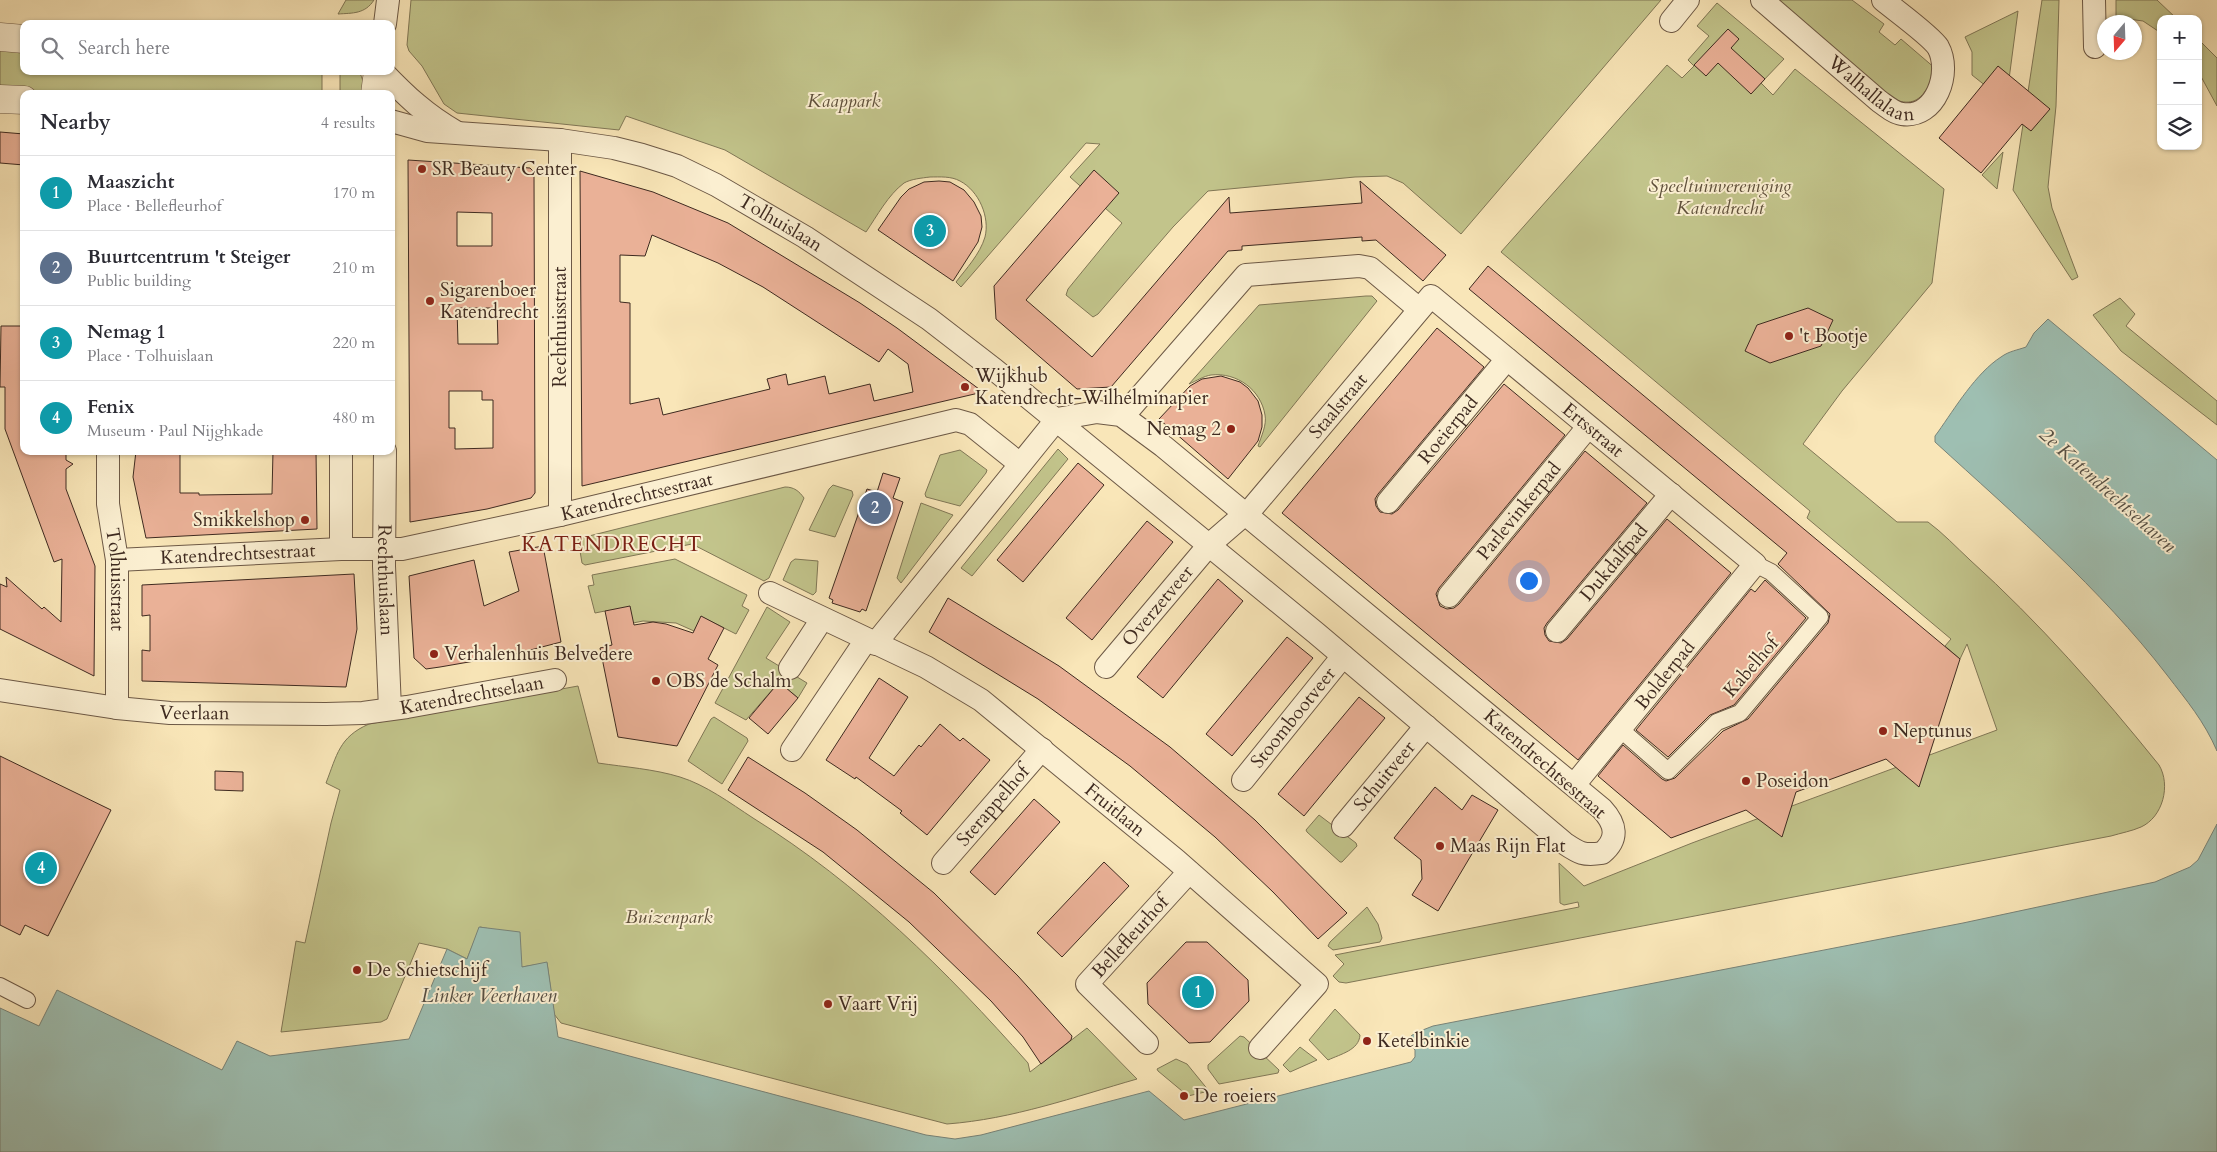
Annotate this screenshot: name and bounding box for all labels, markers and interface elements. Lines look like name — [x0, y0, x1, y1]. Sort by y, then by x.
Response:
north arrow — [2097, 15, 2142, 60]
map controls — [2157, 15, 2202, 150]
button: + — [2157, 15, 2202, 60]
search box — [20, 20, 395, 75]
icon: search — [38, 34, 66, 62]
text: Search here — [78, 35, 170, 61]
street label: Walhallalaan — [1821, 49, 1915, 128]
button: − — [2157, 60, 2202, 105]
park label: Kaappark — [807, 88, 881, 114]
button: layers — [2157, 105, 2202, 150]
text: Nearby — [40, 108, 111, 137]
text: 4 results — [321, 112, 375, 134]
place label: SR Beauty Center — [432, 156, 577, 182]
marker: SR Beauty Center — [416, 163, 428, 175]
text: Maaszicht — [87, 169, 174, 195]
park label: Speeltuinvereniging Katendrecht — [1649, 173, 1792, 221]
text: 1 — [52, 182, 60, 204]
text: 170 m — [333, 182, 375, 204]
street label: Tolhuislaan — [734, 188, 828, 258]
text: Place · Bellefleurhof — [87, 195, 222, 217]
pin: 3 — [914, 212, 946, 250]
text: Buurtcentrum 't Steiger — [87, 244, 290, 270]
text: 2 — [52, 257, 60, 279]
text: 210 m — [333, 257, 375, 279]
street label: Rechthuisstraat — [547, 266, 573, 388]
text: Public building — [87, 270, 191, 292]
place label: Sigarenboer Katendrecht — [440, 277, 539, 325]
marker: Sigarenboer Katendrecht — [424, 295, 436, 307]
text: Nemag 1 — [87, 319, 166, 345]
place label: 't Bootje — [1799, 323, 1868, 349]
marker: 't Bootje — [1783, 330, 1795, 342]
text: 3 — [52, 332, 60, 354]
text: 220 m — [333, 332, 375, 354]
text: Place · Tolhuislaan — [87, 345, 214, 367]
place label: Wijkhub Katendrecht-Wilhelminapier — [974, 363, 1209, 411]
street label: Staalstraat — [1303, 368, 1374, 444]
marker: Wijkhub Katendrecht-Wilhelminapier — [959, 381, 971, 393]
street label: Roeierpad — [1412, 390, 1484, 469]
text: Fenix — [87, 394, 135, 420]
street label: Ertsstraat — [1557, 397, 1629, 463]
text: 4 — [52, 407, 60, 429]
text: 480 m — [333, 407, 375, 429]
place label: Nemag 2 — [1146, 416, 1221, 442]
text: Museum · Paul Nijghkade — [87, 420, 264, 442]
water label: 2e Katendrechtsehaven — [2033, 421, 2182, 559]
marker: Nemag 2 — [1225, 423, 1237, 435]
street label: Parlevinkerpad — [1471, 456, 1567, 566]
street label: Katendrechtsestraat — [558, 466, 716, 527]
pin: 2 — [859, 489, 891, 527]
place label: Smikkelshop — [193, 507, 295, 533]
marker: Smikkelshop — [299, 514, 311, 526]
street label: Dukdalfpad — [1574, 518, 1654, 607]
street label: Rechthuislaan — [371, 524, 400, 636]
street label: Tolhuisstraat — [99, 526, 130, 631]
district label: KATENDRECHT — [521, 530, 703, 559]
street label: Katendrechtsestraat — [160, 537, 316, 571]
street label: Overzetveer — [1116, 560, 1199, 652]
your location — [1516, 568, 1542, 594]
street label: Kabelhof — [1717, 629, 1787, 703]
street label: Bolderpad — [1629, 635, 1701, 715]
place label: Verhalenhuis Belvedere — [444, 641, 633, 667]
marker: Verhalenhuis Belvedere — [428, 648, 440, 660]
street label: Stoombootveer — [1245, 662, 1342, 774]
place label: OBS de Schalm — [666, 668, 792, 694]
street label: Katendrechtselaan — [398, 669, 546, 721]
marker: OBS de Schalm — [650, 675, 662, 687]
street label: Veerlaan — [158, 699, 230, 726]
street label: Katendrechtsestraat — [1478, 703, 1612, 825]
place label: Neptunus — [1893, 718, 1972, 744]
marker: Neptunus — [1877, 725, 1889, 737]
street label: Schuitveer — [1348, 735, 1421, 817]
street label: Sterappelhof — [950, 757, 1037, 852]
place label: Poseidon — [1756, 768, 1829, 794]
marker: Poseidon — [1740, 775, 1752, 787]
street label: Fruitlaan — [1079, 777, 1151, 843]
place label: Maas Rijn Flat — [1450, 833, 1565, 859]
marker: Maas Rijn Flat — [1434, 840, 1446, 852]
pin: 4 — [25, 849, 57, 887]
street label: Bellefleurhof — [1086, 887, 1177, 984]
park label: Buizenpark — [625, 904, 713, 930]
place label: De Schietschijf — [367, 957, 490, 983]
marker: De Schietschijf — [351, 964, 363, 976]
pin: 1 — [1182, 973, 1214, 1011]
water label: Linker Veerhaven — [421, 982, 557, 1009]
place label: Vaart Vrij — [838, 991, 918, 1017]
marker: Vaart Vrij — [822, 998, 834, 1010]
place label: Ketelbinkie — [1377, 1028, 1470, 1054]
marker: Ketelbinkie — [1361, 1035, 1373, 1047]
place label: De roeiers — [1194, 1083, 1276, 1109]
marker: De roeiers — [1178, 1090, 1190, 1102]

